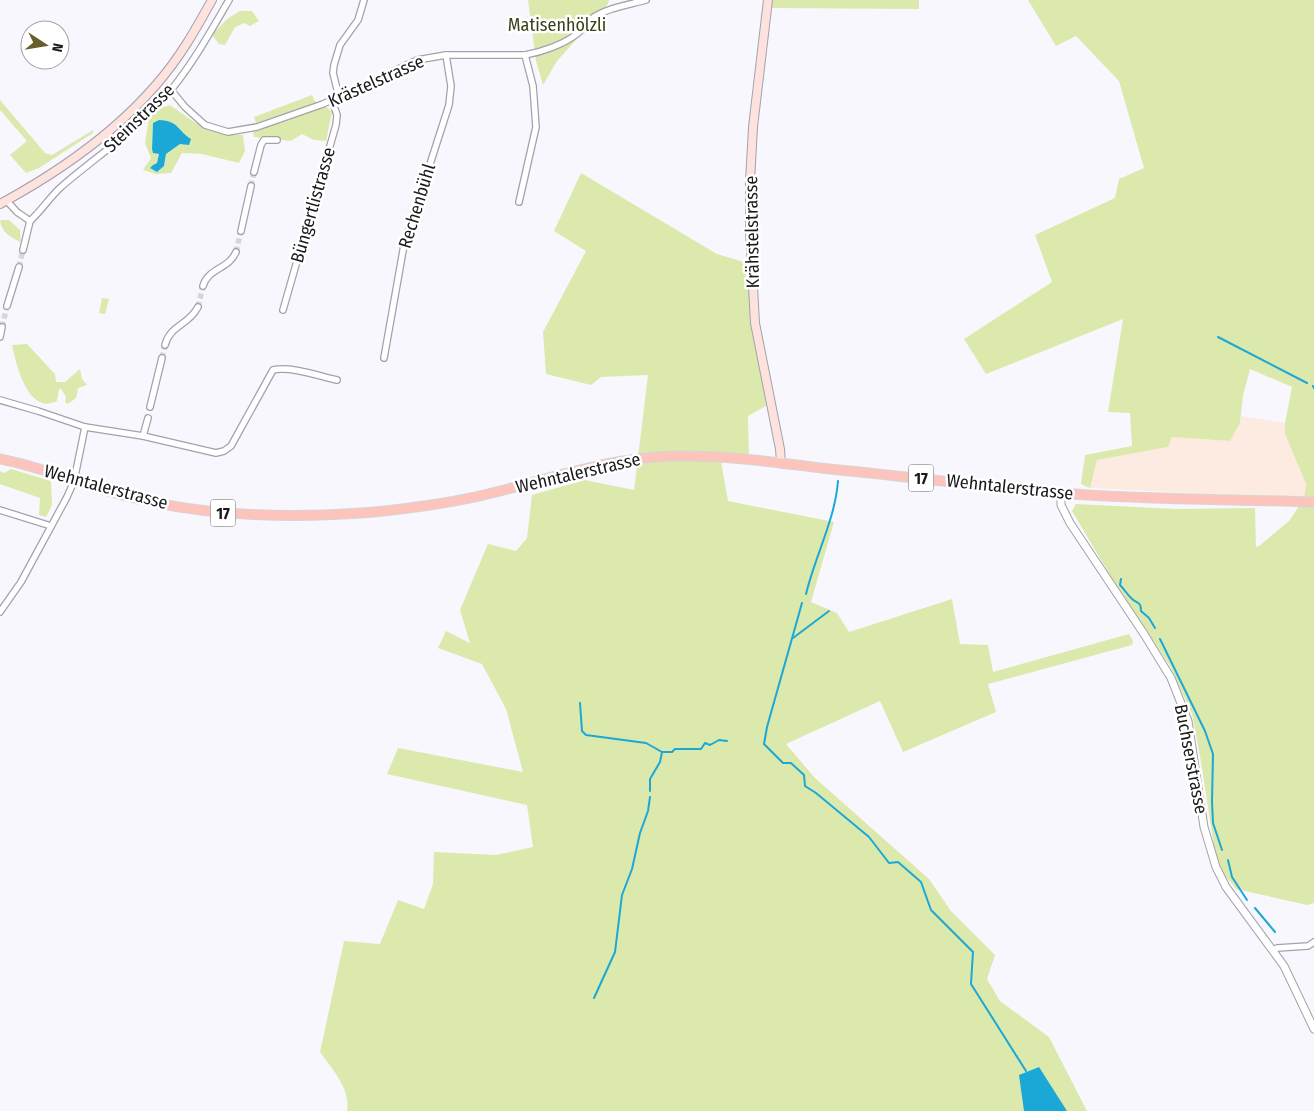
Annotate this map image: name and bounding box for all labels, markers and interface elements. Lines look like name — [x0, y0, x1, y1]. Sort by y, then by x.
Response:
park label: Matisenhölzli — [508, 14, 606, 36]
north arrow — [20, 20, 70, 70]
text: N — [48, 42, 66, 53]
street label: Krästelstrasse — [324, 50, 428, 112]
street label: Steinstrasse — [99, 79, 179, 157]
street label: Büngertlistrasse — [286, 145, 340, 265]
street label: Rechenbühl — [394, 161, 440, 251]
street label: Krähstelstrasse — [740, 175, 764, 288]
street label: Wehntalerstrasse — [514, 448, 643, 498]
street label: Wehntalerstrasse — [42, 460, 170, 514]
road number: 17 — [908, 464, 934, 492]
street label: Wehntalerstrasse — [946, 469, 1075, 505]
road number: 17 — [210, 499, 236, 526]
street label: Buchserstrasse — [1170, 702, 1212, 816]

